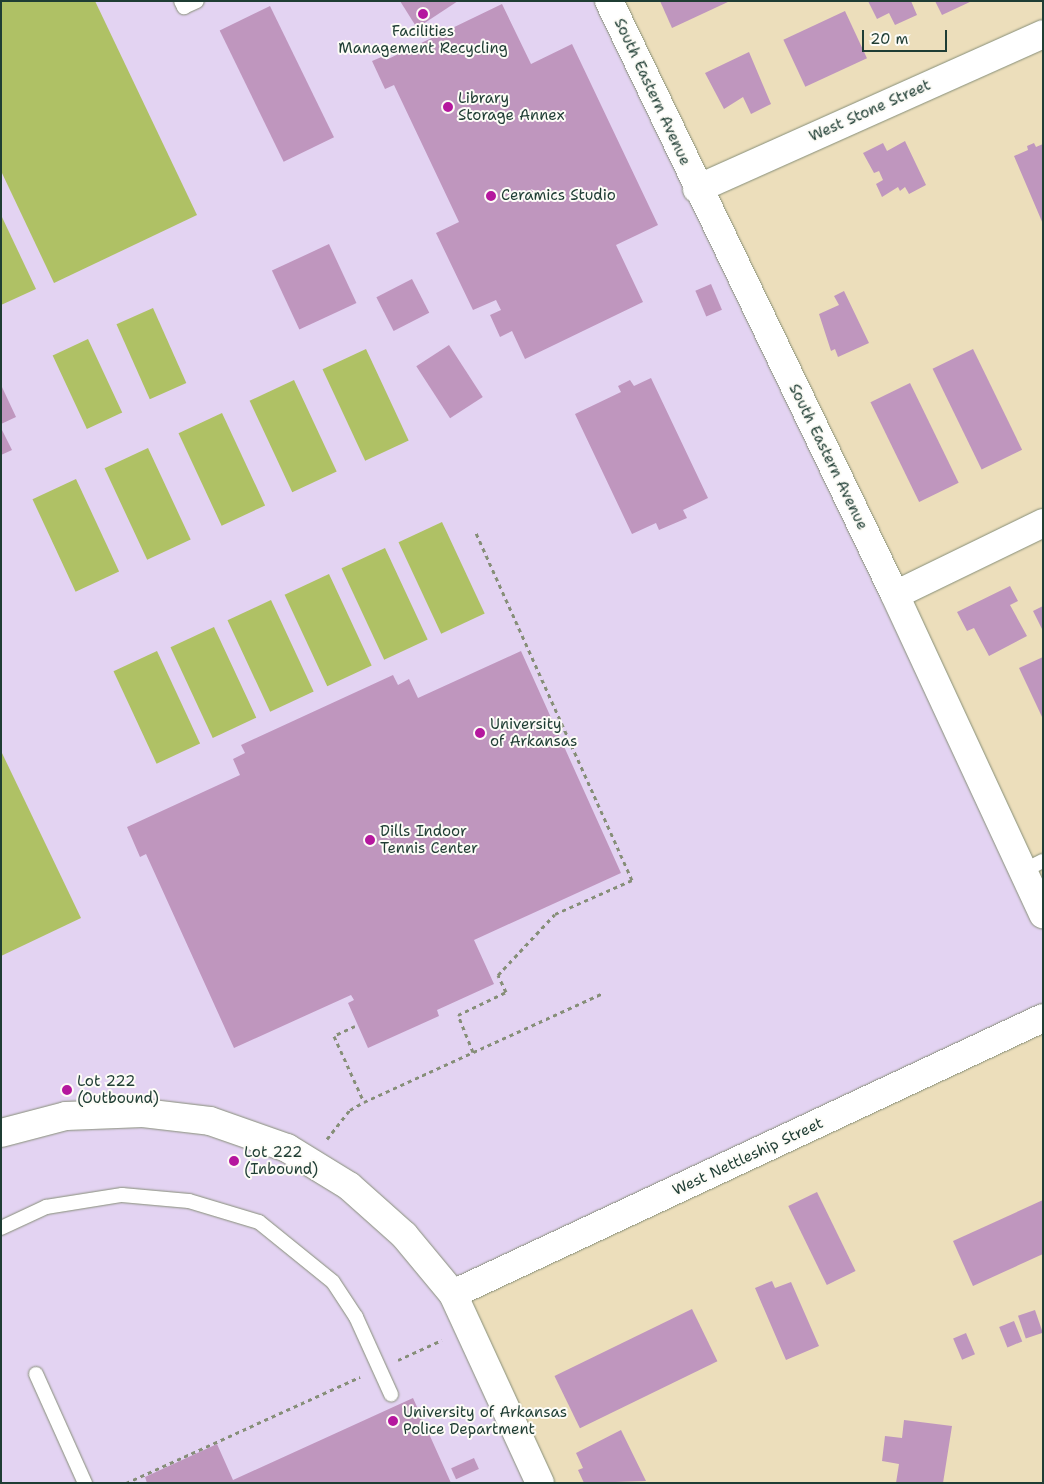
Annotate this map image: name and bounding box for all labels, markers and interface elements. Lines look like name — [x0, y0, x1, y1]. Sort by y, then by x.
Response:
marker: Facilities Management Recycling — [417, 8, 429, 20]
street label: South Eastern Avenue — [610, 16, 694, 168]
scale bar — [864, 20, 949, 52]
place label: Facilities Management Recycling — [338, 22, 508, 57]
text: 20 m — [870, 29, 909, 49]
street label: West Stone Street — [806, 76, 934, 146]
place label: Library Storage Annex — [458, 89, 565, 124]
marker: Library Storage Annex — [442, 101, 454, 113]
place label: Ceramics Studio — [501, 187, 616, 205]
marker: Ceramics Studio — [485, 190, 497, 202]
street label: South Eastern Avenue — [785, 381, 871, 533]
place label: University of Arkansas — [490, 715, 577, 750]
marker: University of Arkansas — [474, 727, 486, 739]
place label: Dills Indoor Tennis Center — [380, 822, 478, 857]
marker: Dills Indoor Tennis Center — [364, 834, 376, 846]
place label: Lot 222 (Outbound) — [77, 1072, 159, 1107]
marker: Lot 222 (Outbound) — [61, 1084, 73, 1096]
street label: West Nettleship Street — [670, 1114, 826, 1200]
place label: Lot 222 (Inbound) — [244, 1143, 318, 1178]
marker: Lot 222 (Inbound) — [228, 1155, 240, 1167]
place label: University of Arkansas Police Department — [403, 1403, 567, 1438]
marker: University of Arkansas Police Department — [387, 1415, 399, 1427]

